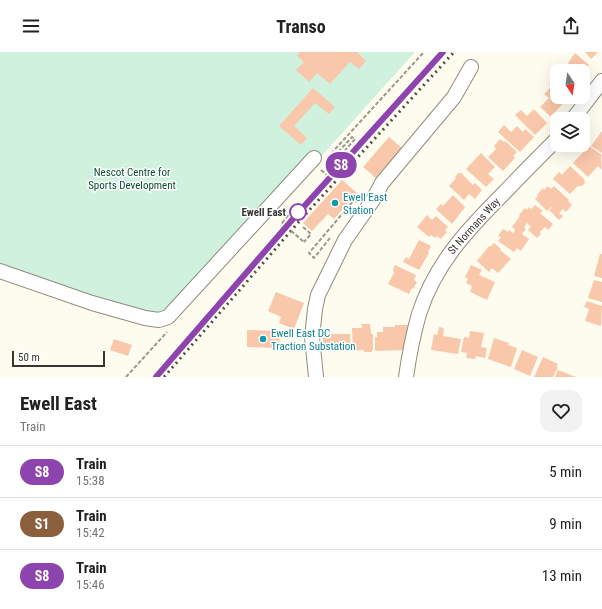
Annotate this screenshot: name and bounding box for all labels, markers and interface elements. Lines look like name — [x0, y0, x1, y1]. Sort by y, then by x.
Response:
icon: menu — [20, 15, 42, 37]
icon: share — [560, 15, 582, 37]
text: Transo — [276, 16, 326, 37]
north arrow — [550, 64, 590, 104]
map controls — [550, 64, 590, 152]
button: layers — [550, 112, 590, 152]
line badge: S8 — [323, 152, 359, 178]
text: S8 — [334, 157, 348, 173]
park label: Nescot Centre for Sports Development — [88, 166, 176, 192]
place label: Ewell East Station — [343, 191, 387, 217]
street label: St Normans Way — [445, 195, 503, 257]
marker: Ewell East Station — [330, 198, 340, 208]
marker: Ewell East — [289, 203, 307, 221]
place label: Ewell East — [241, 206, 287, 219]
place label: Ewell East DC Traction Substation — [271, 327, 356, 353]
marker: Ewell East DC Traction Substation — [258, 334, 268, 344]
scale bar — [12, 349, 105, 368]
text: 50 m — [18, 351, 40, 364]
button: heart — [540, 390, 582, 432]
text: Ewell East — [20, 392, 97, 415]
text: Train — [20, 419, 46, 434]
text: Train — [76, 455, 107, 473]
text: 5 min — [549, 463, 582, 481]
text: S8 — [35, 464, 49, 480]
text: 15:38 — [76, 473, 105, 488]
text: Train — [76, 507, 107, 525]
text: 9 min — [549, 515, 582, 533]
text: S1 — [35, 516, 49, 532]
text: 15:42 — [76, 525, 105, 540]
text: Train — [76, 559, 107, 577]
text: 13 min — [542, 567, 582, 585]
text: S8 — [35, 568, 49, 584]
text: 15:46 — [76, 577, 105, 592]

